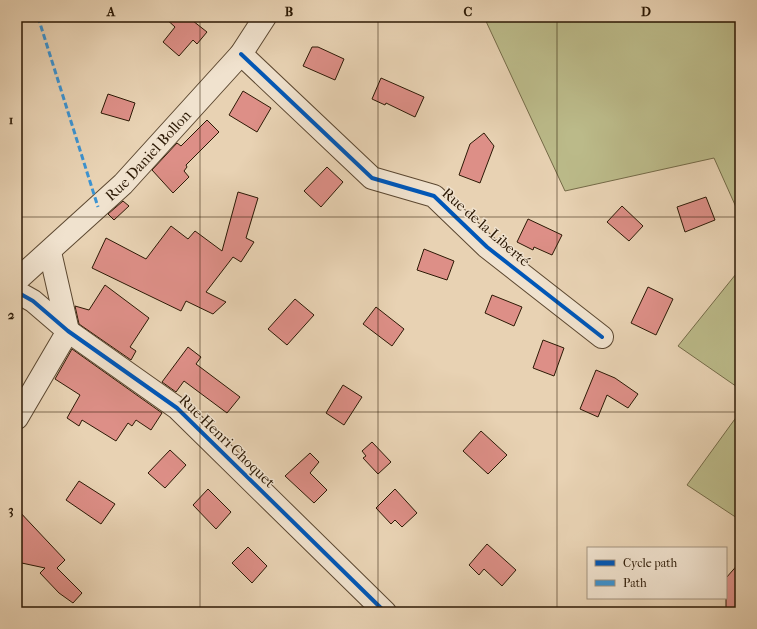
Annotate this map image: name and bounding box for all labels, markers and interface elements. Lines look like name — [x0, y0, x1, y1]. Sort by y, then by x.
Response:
text: A — [106, 4, 116, 19]
text: B — [285, 4, 294, 19]
text: C — [464, 4, 473, 19]
text: D — [641, 4, 651, 19]
street label: Rue Daniel Bollon — [102, 106, 195, 205]
text: 1 — [9, 112, 14, 127]
street label: Rue de la Liberté — [438, 184, 534, 270]
text: 2 — [8, 307, 15, 322]
street label: Rue Henri Choquet — [175, 391, 279, 492]
text: 3 — [8, 502, 14, 518]
legend — [587, 547, 727, 599]
text: Cycle path — [623, 556, 678, 570]
text: Path — [623, 576, 647, 590]

